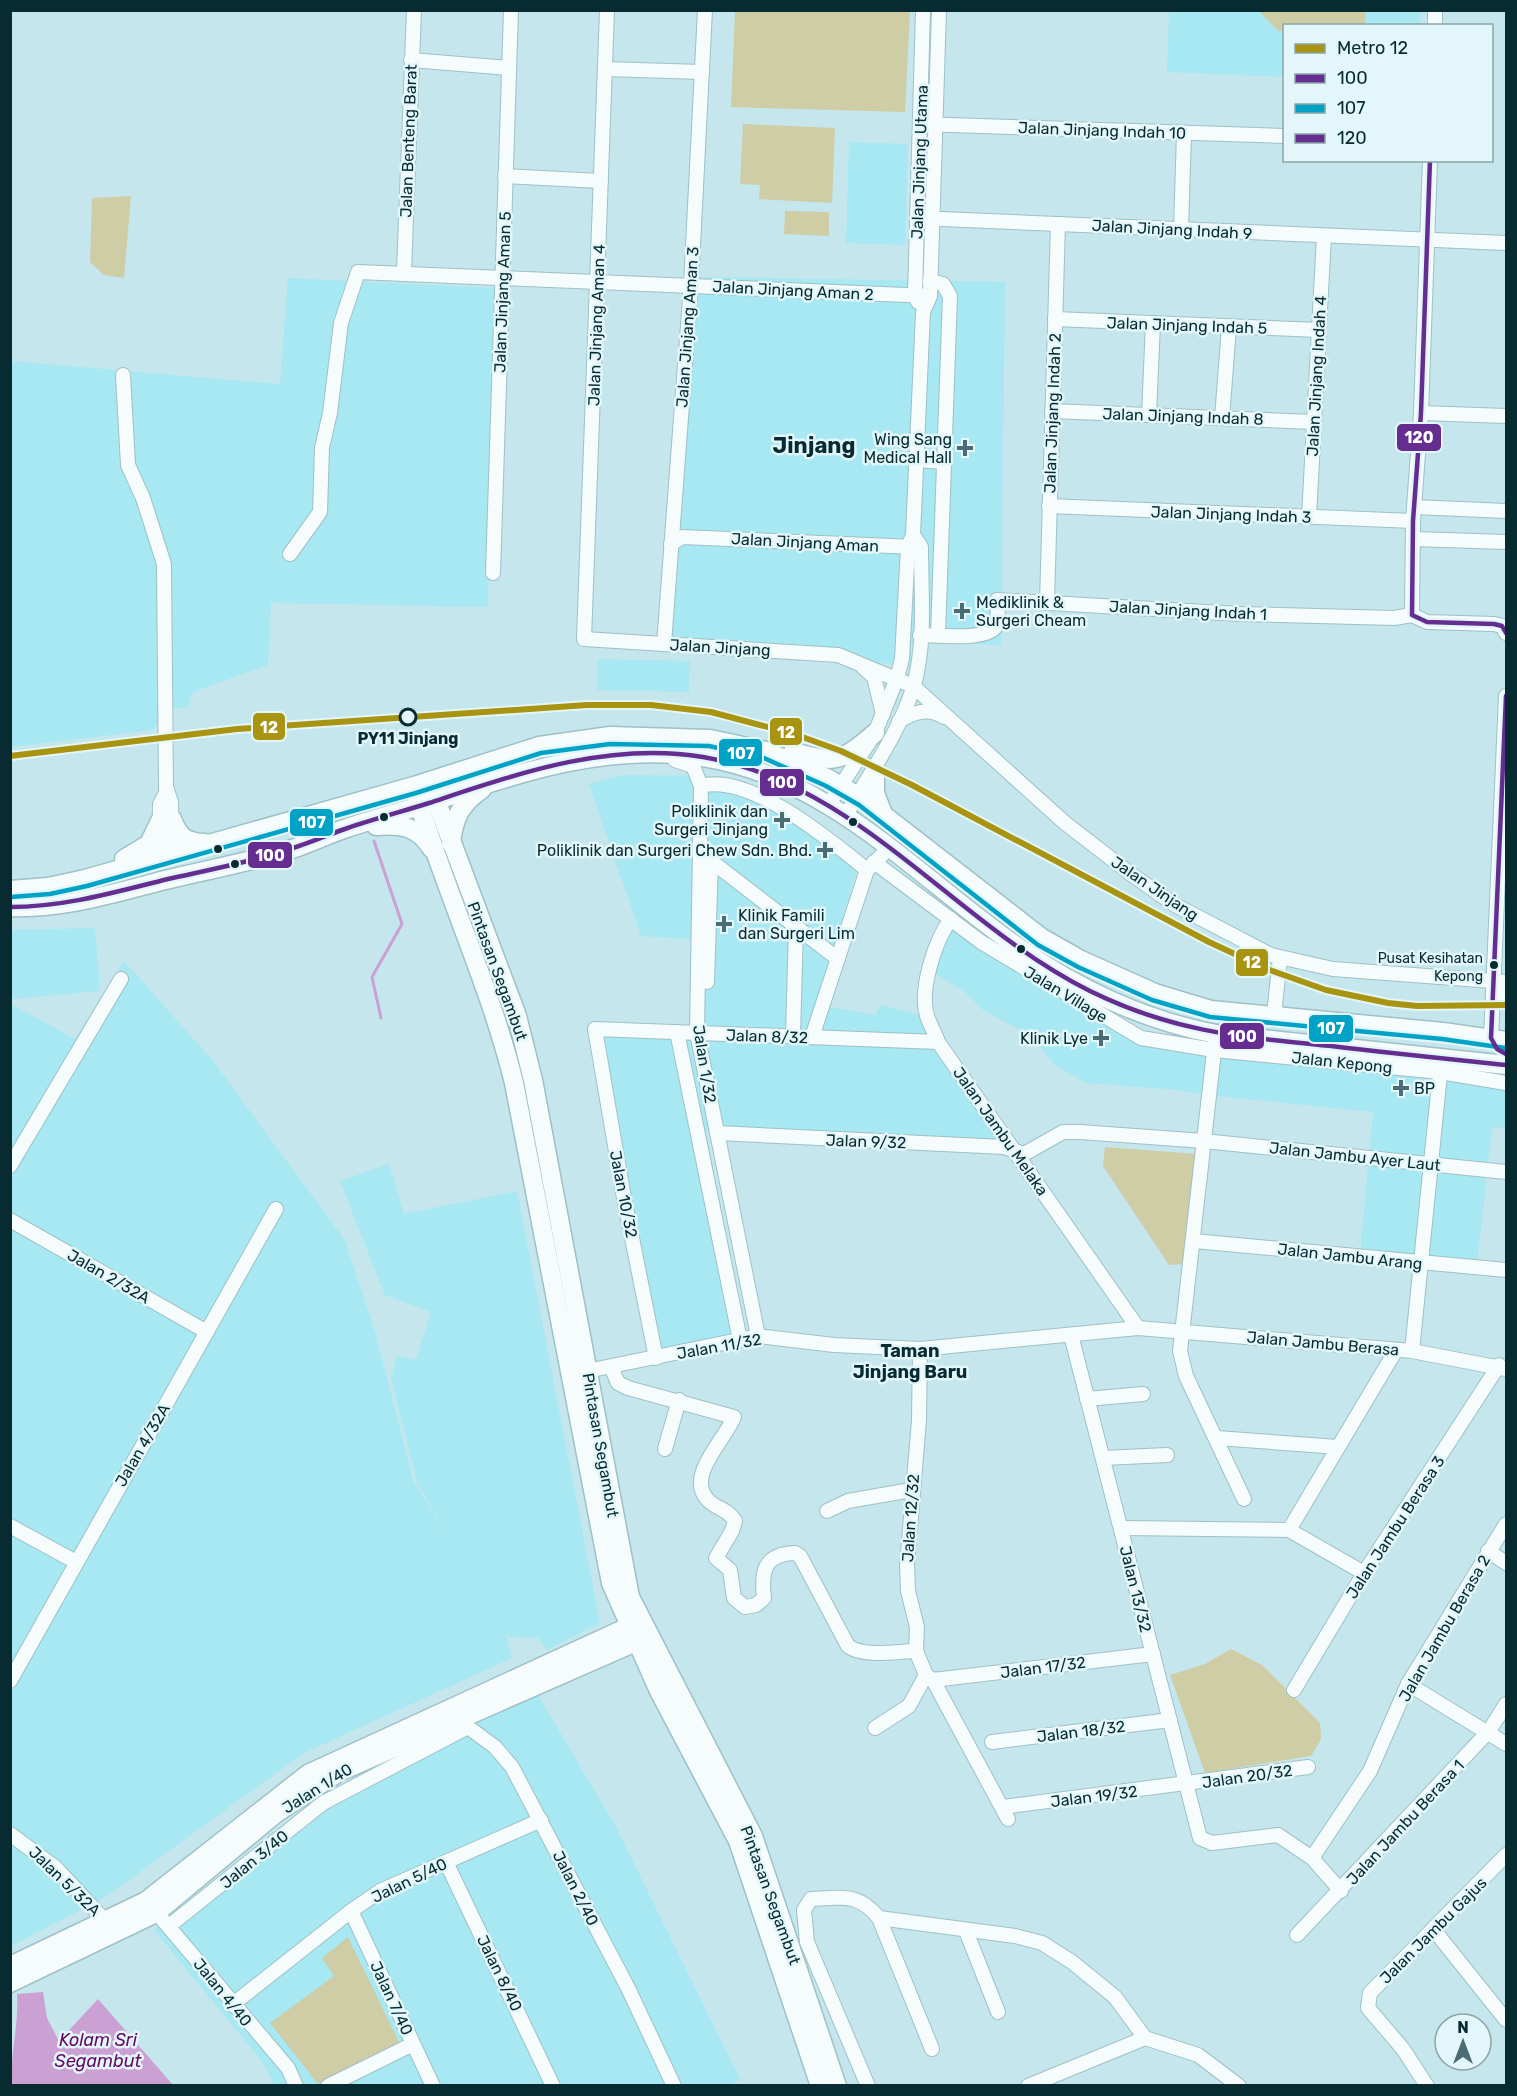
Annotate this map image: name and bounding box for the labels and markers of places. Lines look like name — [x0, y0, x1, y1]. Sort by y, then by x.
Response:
place label: Wing Sang Medical Hall — [863, 430, 952, 467]
marker: Wing Sang Medical Hall — [956, 439, 974, 457]
place label: Mediklinik & Surgeri Cheam — [976, 593, 1086, 630]
marker: Mediklinik & Surgeri Cheam — [953, 602, 971, 620]
marker: PY11 Jinjang — [399, 708, 417, 726]
place label: PY11 Jinjang — [358, 729, 458, 748]
place label: Poliklinik dan Surgeri Jinjang — [654, 802, 768, 839]
unlabelled marker — [378, 811, 390, 823]
marker: Poliklinik dan Surgeri Jinjang — [773, 811, 791, 829]
unlabelled marker — [847, 816, 859, 828]
place label: Poliklinik dan Surgeri Chew Sdn. Bhd. — [537, 841, 812, 860]
marker: Poliklinik dan Surgeri Chew Sdn. Bhd. — [816, 841, 834, 859]
unlabelled marker — [212, 843, 224, 855]
unlabelled marker — [229, 858, 241, 870]
place label: Klinik Famili dan Surgeri Lim — [738, 906, 855, 943]
marker: Klinik Famili dan Surgeri Lim — [715, 915, 733, 933]
unlabelled marker — [1015, 943, 1027, 955]
place label: Pusat Kesihatan Kepong — [1378, 950, 1483, 985]
marker: Pusat Kesihatan Kepong — [1488, 959, 1500, 971]
place label: Klinik Lye — [1020, 1029, 1088, 1048]
marker: Klinik Lye — [1092, 1029, 1110, 1047]
marker: BP — [1392, 1079, 1410, 1097]
place label: BP — [1414, 1079, 1435, 1098]

